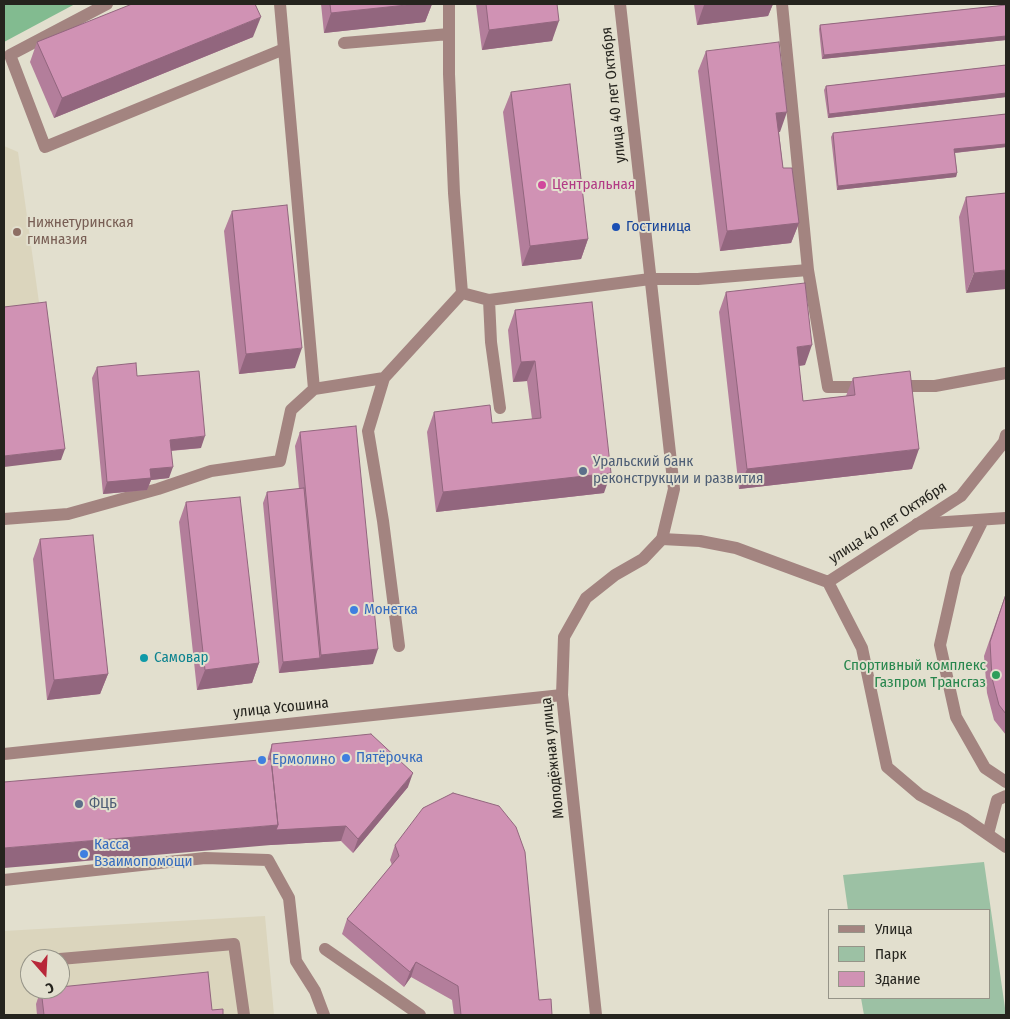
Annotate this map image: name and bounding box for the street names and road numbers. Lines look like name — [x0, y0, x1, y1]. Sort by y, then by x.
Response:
street label: улица 40 лет Октября — [598, 26, 630, 164]
street label: улица 40 лет Октября — [826, 478, 950, 568]
street label: улица Усошина — [232, 694, 330, 722]
street label: Молодёжная улица — [538, 696, 568, 820]

